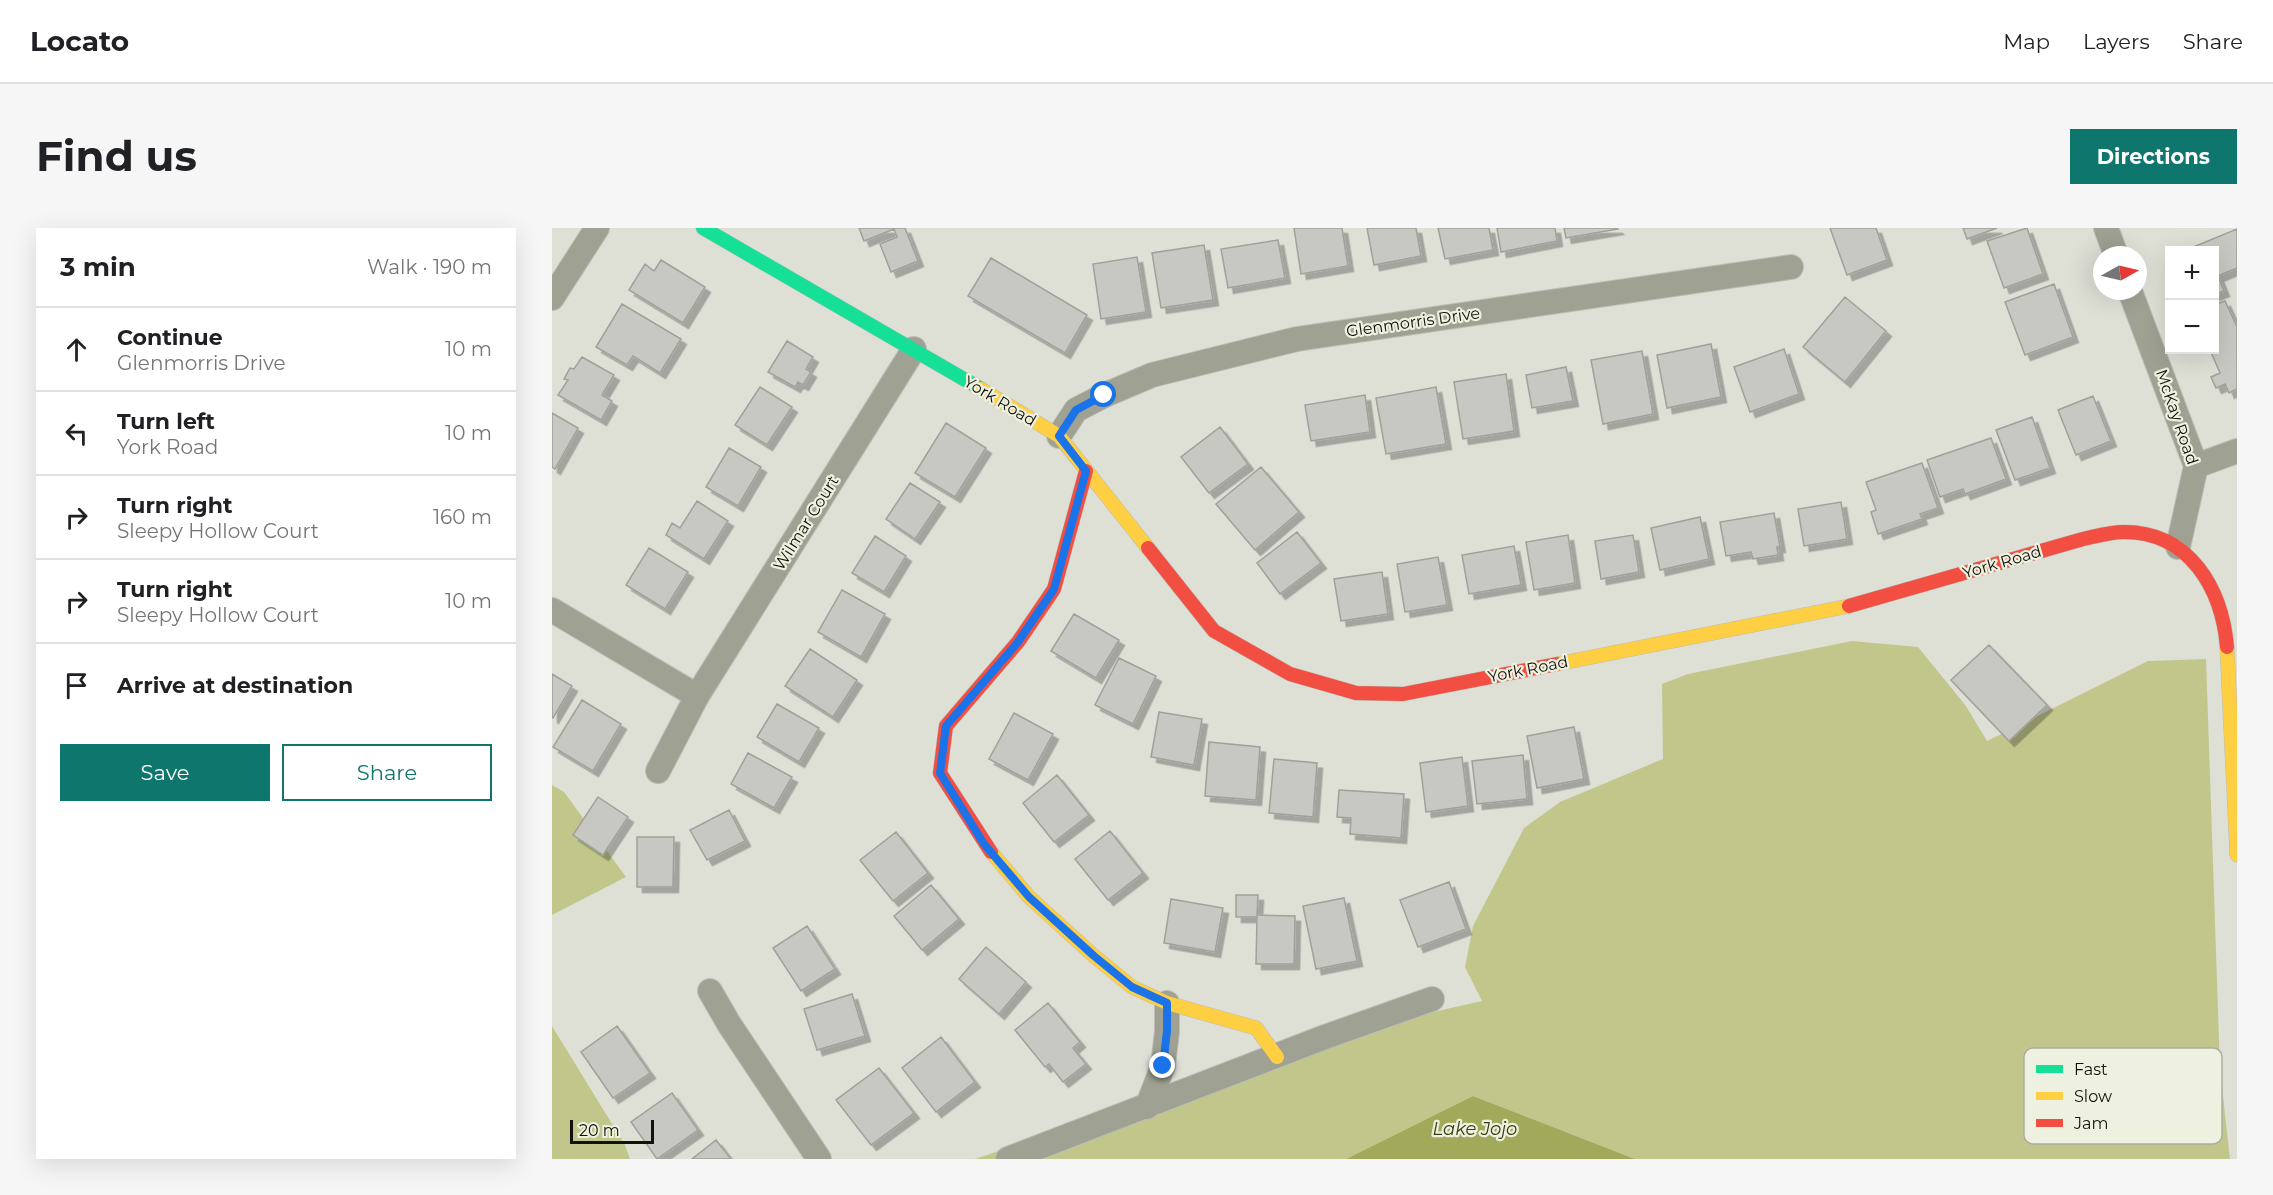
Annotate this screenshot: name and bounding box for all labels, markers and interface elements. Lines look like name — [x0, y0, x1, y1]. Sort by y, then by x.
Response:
text: Locato — [30, 24, 129, 58]
text: Map — [2003, 29, 2050, 54]
text: Layers — [2083, 29, 2150, 54]
text: Share — [2183, 29, 2243, 54]
button: Directions — [2070, 129, 2237, 184]
text: Find us — [36, 130, 197, 182]
north arrow — [2093, 246, 2147, 300]
map controls — [2165, 246, 2219, 354]
button: + — [2165, 246, 2219, 300]
text: 3 min — [60, 251, 136, 283]
text: Walk · 190 m — [367, 255, 492, 279]
button: − — [2165, 300, 2219, 354]
street label: Glenmorris Drive — [1345, 303, 1481, 341]
text: Continue — [117, 324, 223, 351]
icon: ahead — [60, 333, 93, 366]
text: 10 m — [445, 337, 492, 361]
text: Glenmorris Drive — [117, 351, 286, 375]
street label: McKay Road — [2152, 367, 2202, 467]
street label: York Road — [960, 372, 1040, 430]
route start — [1090, 381, 1116, 407]
text: Turn left — [117, 408, 215, 435]
icon: left — [60, 417, 93, 450]
text: 10 m — [445, 421, 492, 445]
text: York Road — [117, 435, 218, 459]
street label: Wilmar Court — [769, 472, 843, 574]
text: Turn right — [117, 492, 232, 519]
icon: right — [60, 501, 93, 534]
text: 160 m — [433, 505, 492, 529]
text: Sleepy Hollow Court — [117, 519, 319, 543]
street label: York Road — [1960, 542, 2044, 582]
text: Turn right — [117, 576, 232, 603]
icon: right — [60, 585, 93, 618]
text: 10 m — [445, 589, 492, 613]
text: Sleepy Hollow Court — [117, 603, 319, 627]
street label: York Road — [1486, 652, 1570, 686]
icon: arrive — [60, 669, 93, 702]
text: Arrive at destination — [117, 672, 353, 699]
button: Save — [60, 744, 270, 801]
button: Share — [282, 744, 492, 801]
legend — [2024, 1048, 2222, 1144]
route end — [1149, 1052, 1175, 1078]
text: Fast — [2074, 1060, 2108, 1079]
text: Slow — [2074, 1087, 2112, 1106]
text: Jam — [2073, 1114, 2108, 1133]
scale bar — [570, 1117, 654, 1144]
water label: Lake Jojo — [1433, 1118, 1517, 1140]
text: 20 m — [579, 1121, 620, 1140]

